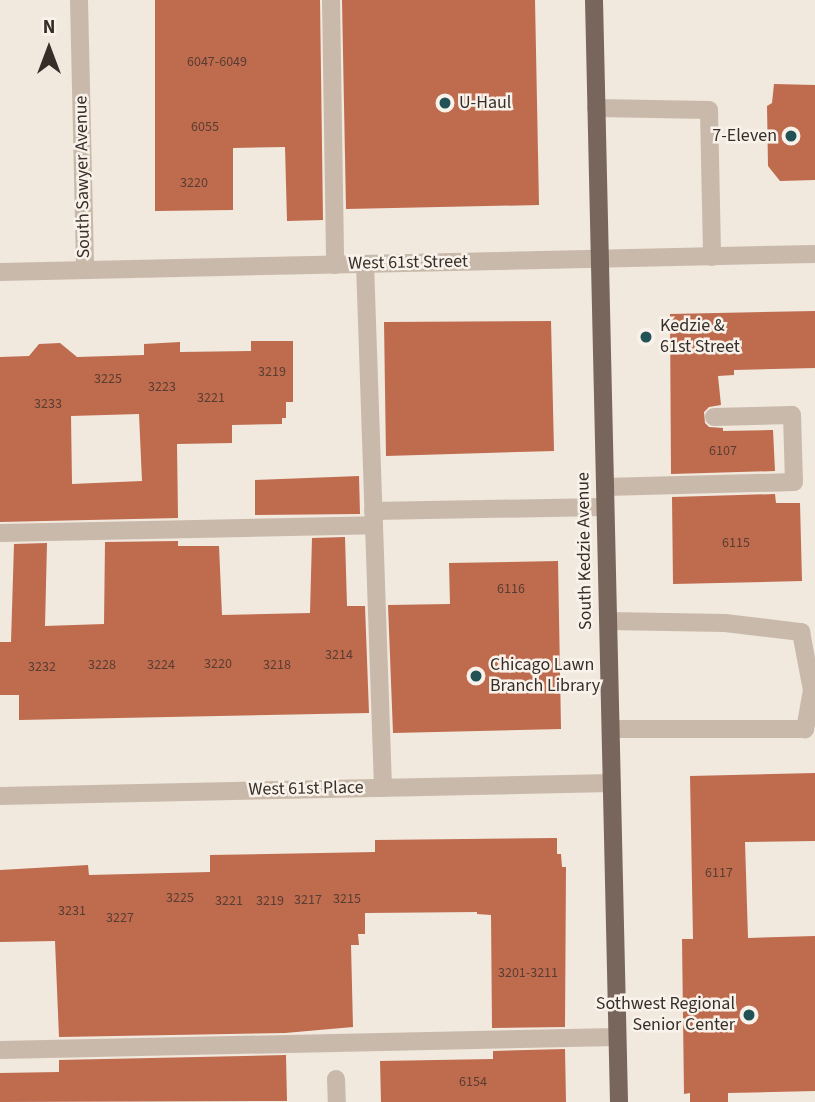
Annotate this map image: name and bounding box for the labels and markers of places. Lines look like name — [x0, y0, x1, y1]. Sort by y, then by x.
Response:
place label: U-Haul — [459, 92, 511, 114]
marker: U-Haul — [437, 95, 453, 111]
place label: 7-Eleven — [712, 125, 777, 147]
marker: 7-Eleven — [783, 128, 799, 144]
place label: Kedzie & 61st Street — [660, 316, 740, 358]
marker: Kedzie & 61st Street — [638, 329, 654, 345]
place label: Chicago Lawn Branch Library — [490, 655, 600, 698]
marker: Chicago Lawn Branch Library — [468, 668, 484, 684]
place label: Sothwest Regional Senior Center — [596, 994, 735, 1036]
marker: Sothwest Regional Senior Center — [741, 1007, 757, 1023]

